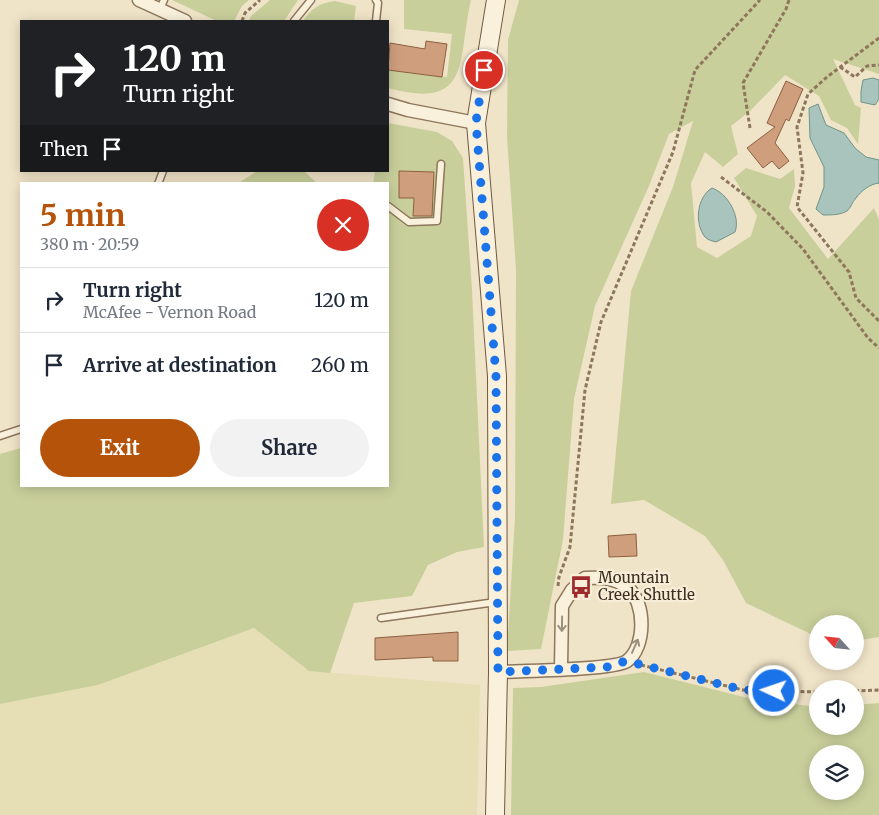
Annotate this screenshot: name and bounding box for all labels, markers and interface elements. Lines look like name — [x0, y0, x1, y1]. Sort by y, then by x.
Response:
text: 120 m — [123, 37, 226, 81]
icon: right — [40, 40, 105, 105]
pin — [463, 49, 505, 91]
icon: arrive — [470, 56, 498, 84]
text: Turn right — [123, 80, 234, 108]
icon: arrive — [98, 135, 126, 163]
text: Then — [40, 137, 88, 161]
text: 5 min — [40, 196, 125, 234]
button: close — [317, 199, 369, 251]
text: 380 m · 20:59 — [40, 234, 139, 254]
text: Turn right — [83, 278, 182, 302]
icon: right — [40, 286, 68, 314]
text: 120 m — [314, 288, 369, 312]
text: McAfee - Vernon Road — [83, 302, 256, 322]
icon: arrive — [40, 351, 68, 379]
text: Arrive at destination — [83, 353, 277, 377]
text: 260 m — [311, 353, 369, 377]
button: Exit — [40, 419, 200, 477]
button: Share — [210, 419, 369, 477]
place label: Mountain Creek Shuttle — [598, 568, 695, 604]
bus stop icon: Mountain Creek Shuttle — [568, 574, 594, 600]
north arrow — [809, 615, 864, 670]
map controls — [809, 615, 864, 800]
one-way arrow — [557, 616, 567, 632]
one-way arrow — [631, 639, 641, 654]
position arrow — [747, 664, 799, 716]
button: sound — [809, 680, 864, 735]
button: layers — [809, 745, 864, 800]

